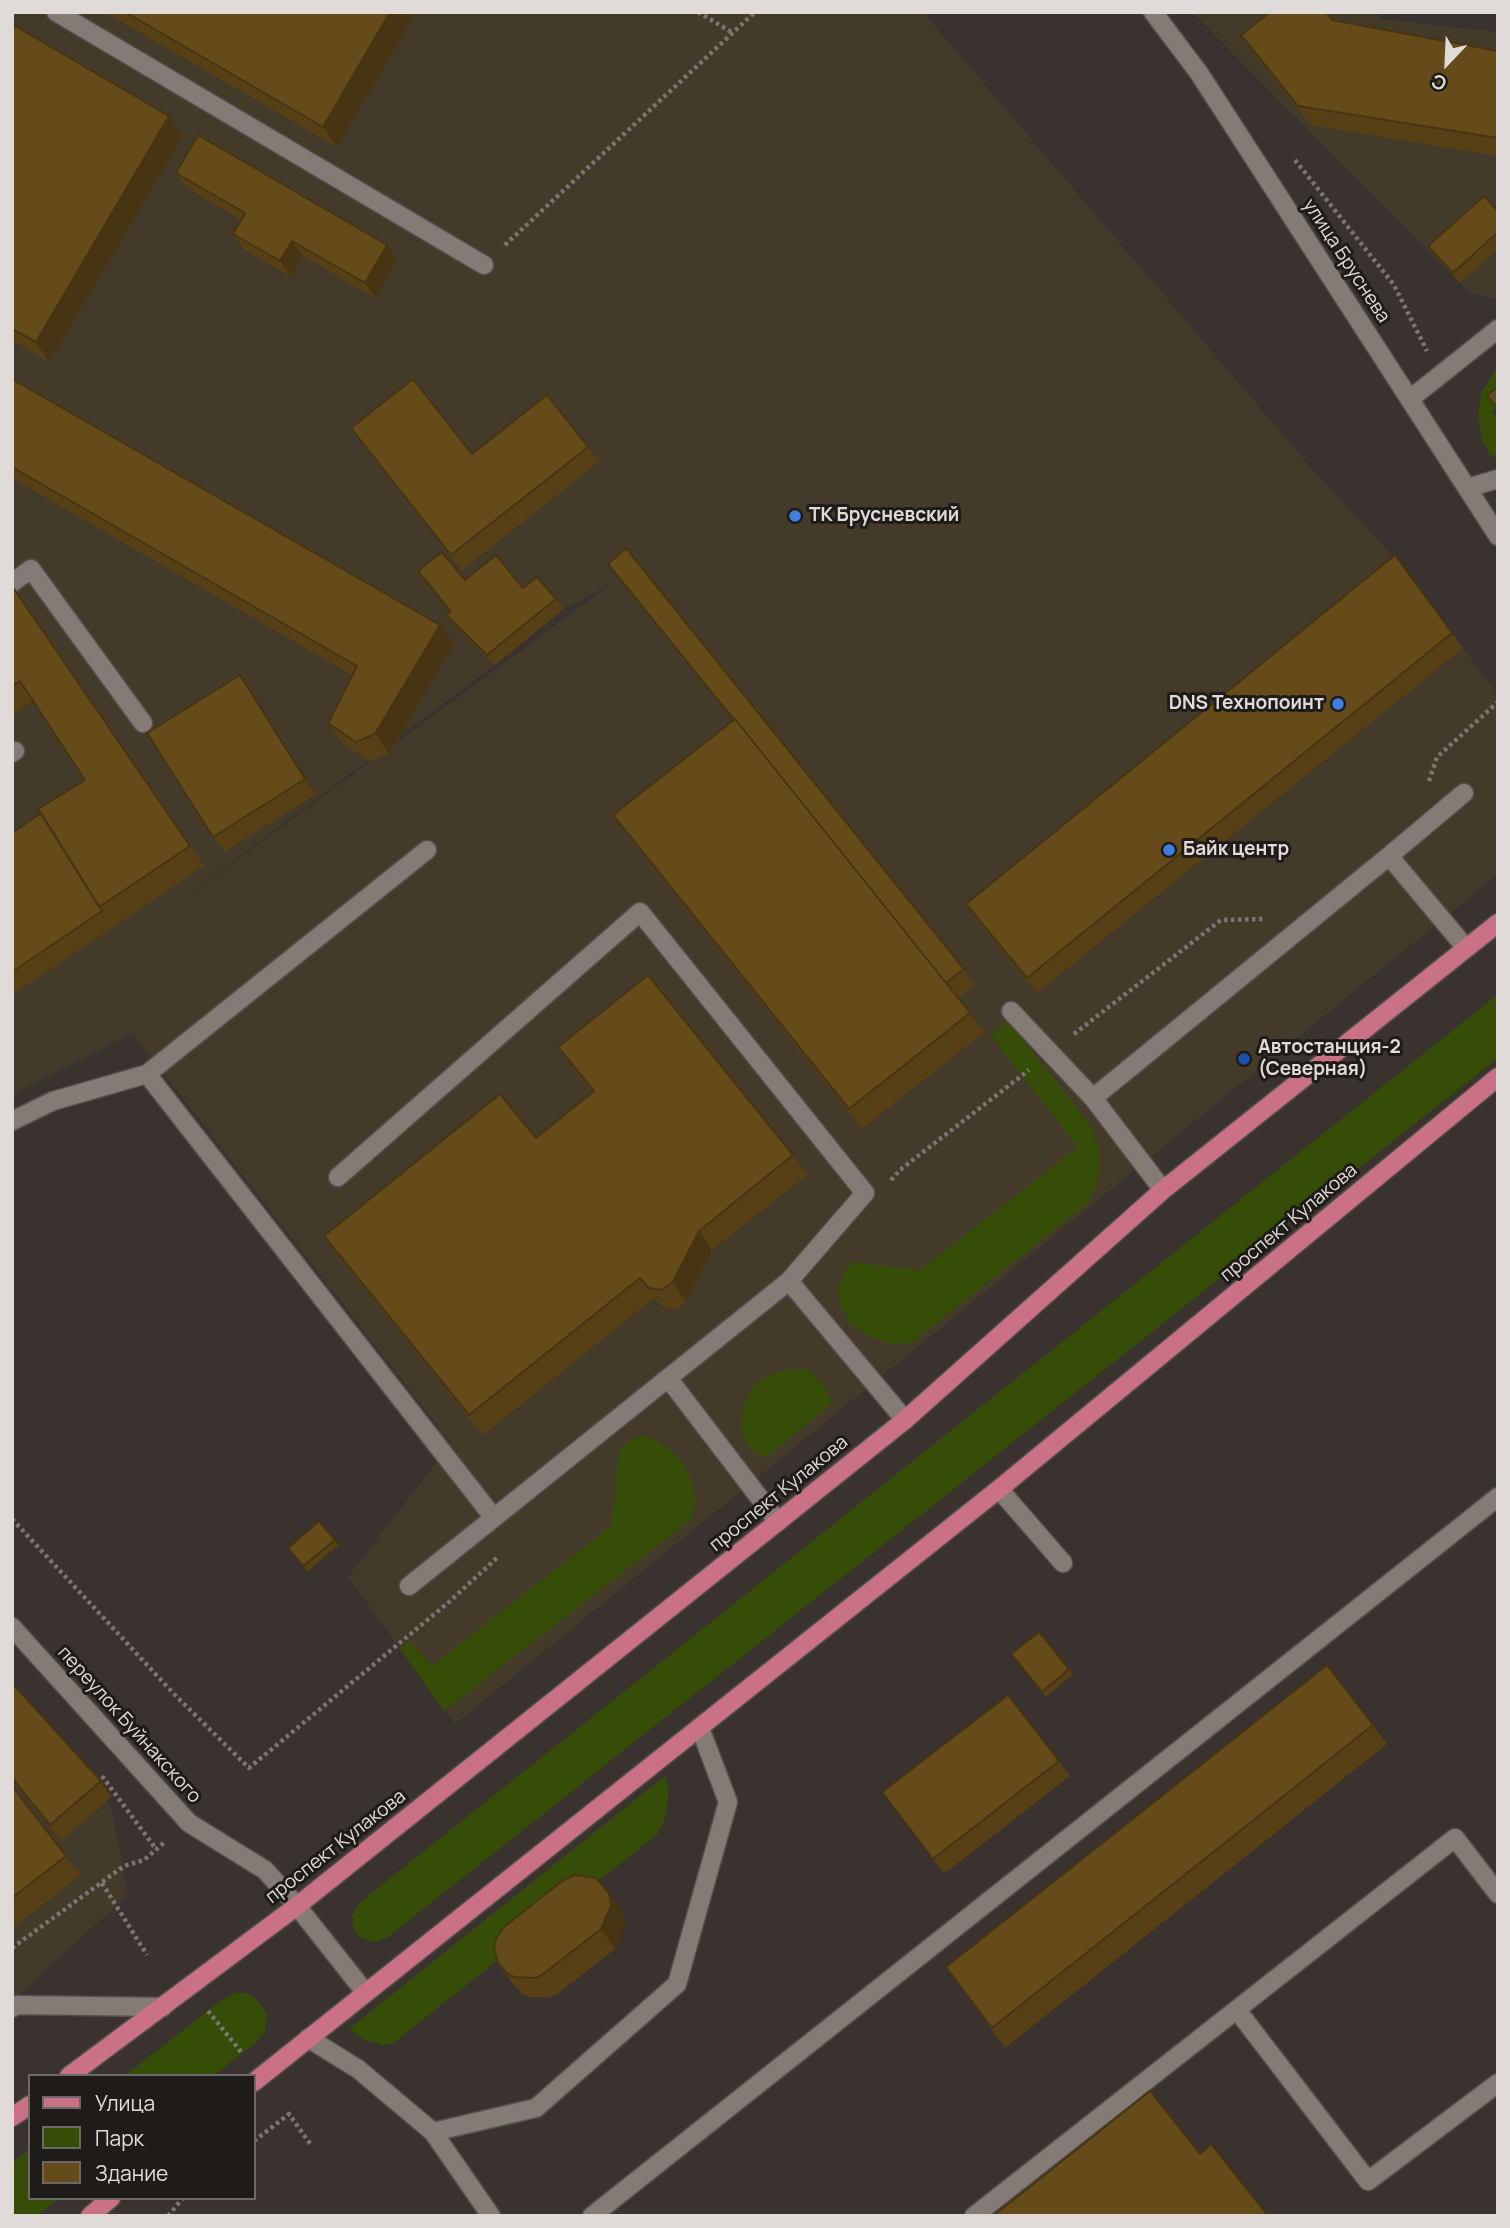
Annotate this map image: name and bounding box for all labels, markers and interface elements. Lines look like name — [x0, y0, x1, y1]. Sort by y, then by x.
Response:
north arrow — [1412, 28, 1482, 98]
text: С — [1427, 68, 1450, 97]
street label: улица Бруснева — [1297, 195, 1395, 327]
place label: ТК Брусневский — [809, 505, 959, 527]
marker: ТК Брусневский — [787, 508, 803, 524]
place label: DNS Технопоинт — [1169, 693, 1324, 715]
marker: DNS Технопоинт — [1330, 696, 1346, 712]
place label: Байк центр — [1183, 839, 1289, 861]
marker: Байк центр — [1161, 842, 1177, 858]
place label: Автостанция-2 (Северная) — [1258, 1037, 1401, 1081]
marker: Автостанция-2 (Северная) — [1236, 1051, 1252, 1067]
street label: проспект Кулакова — [1216, 1159, 1362, 1287]
street label: проспект Кулакова — [705, 1431, 853, 1557]
street label: переулок Буйнакского — [53, 1642, 205, 1808]
street label: проспект Кулакова — [261, 1785, 411, 1909]
legend — [28, 2074, 256, 2200]
text: Улица — [95, 2089, 155, 2117]
text: Парк — [95, 2124, 144, 2152]
text: Здание — [95, 2159, 168, 2187]

